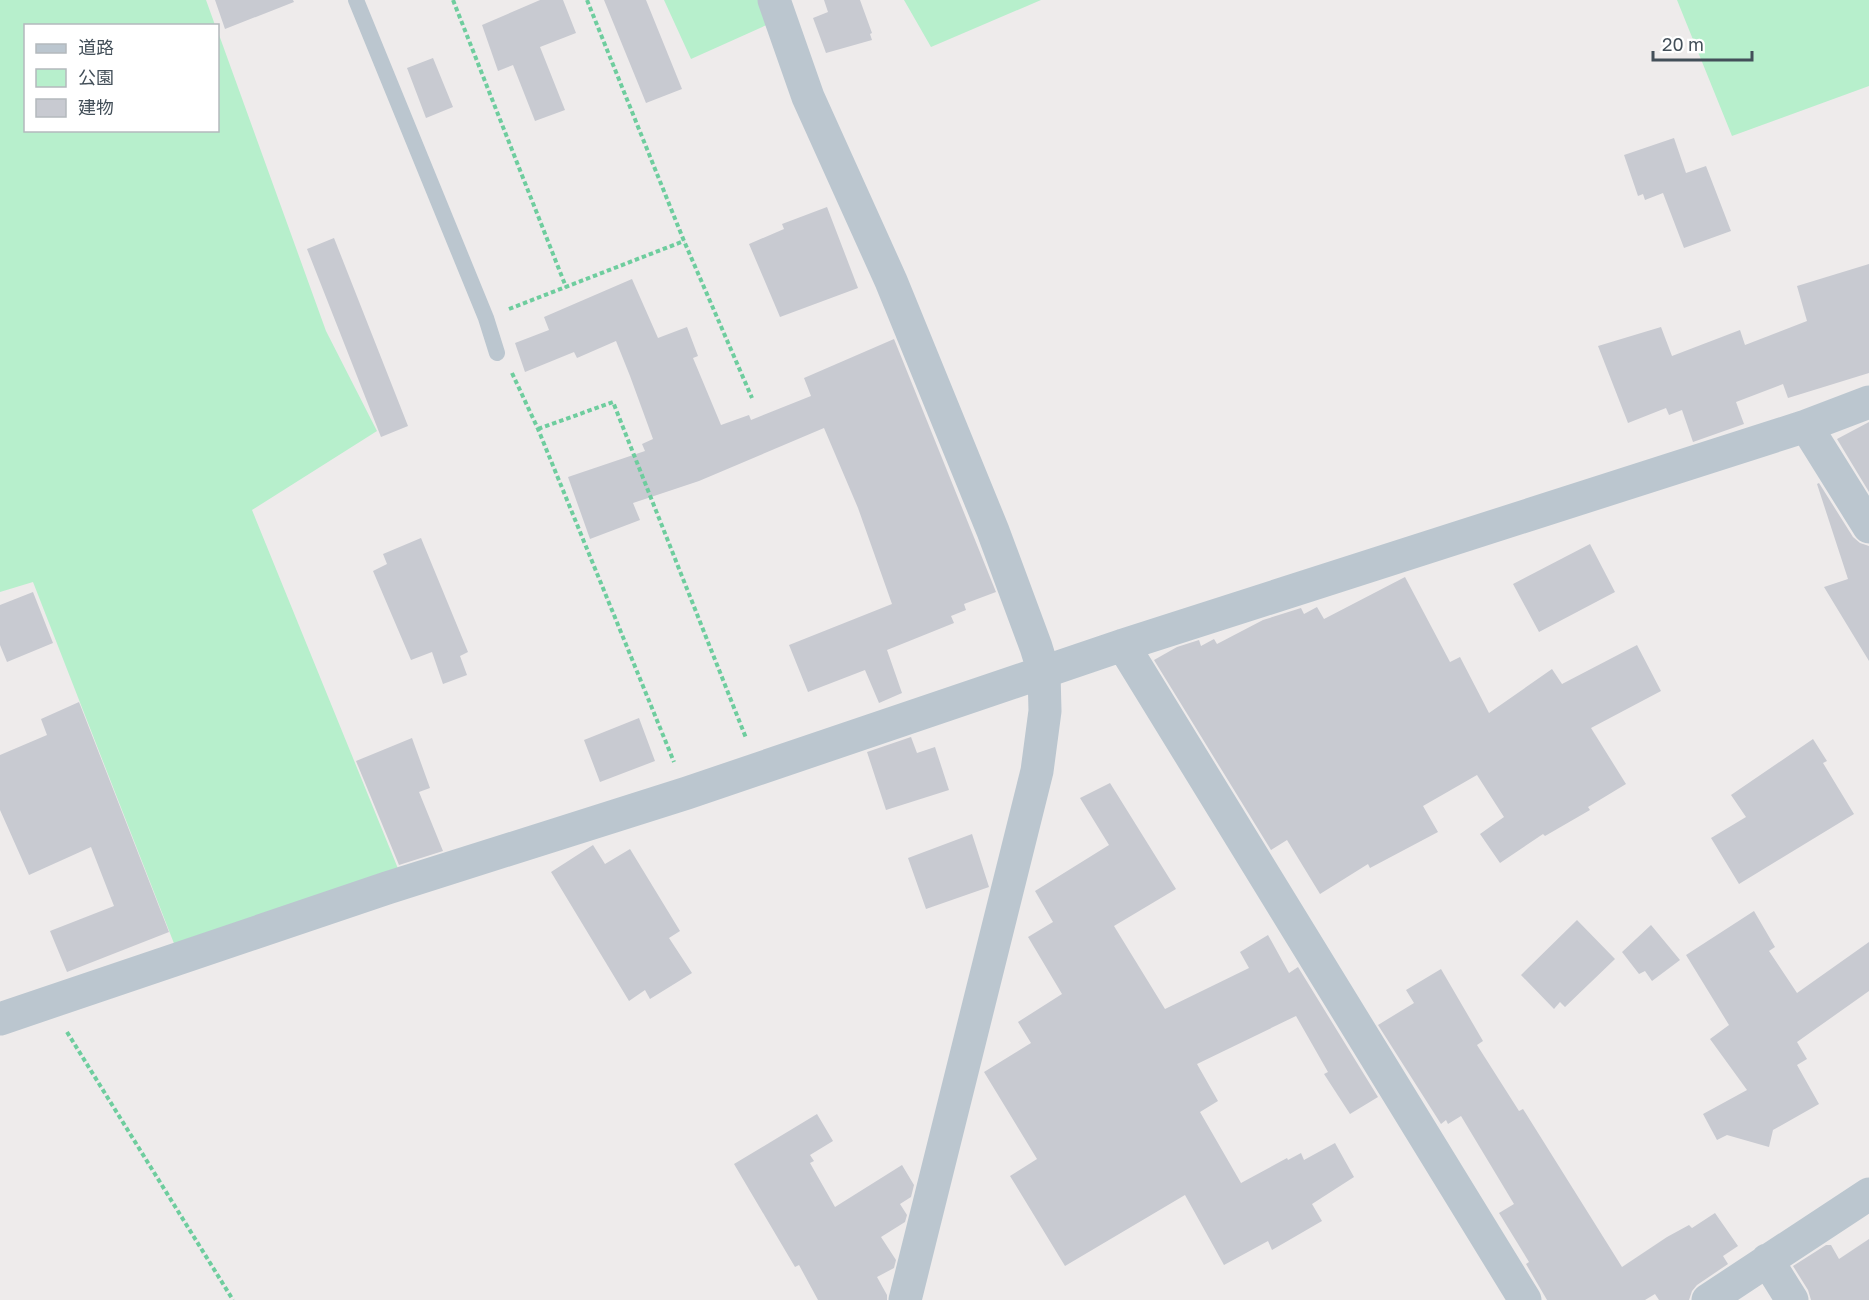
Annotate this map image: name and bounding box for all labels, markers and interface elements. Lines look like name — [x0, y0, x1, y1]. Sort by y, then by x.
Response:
legend — [24, 24, 219, 132]
scale bar — [1653, 24, 1752, 62]
text: 20 m — [1662, 33, 1704, 55]
text: 道路 — [78, 36, 114, 58]
text: 公園 — [78, 66, 114, 88]
text: 建物 — [78, 96, 114, 118]

